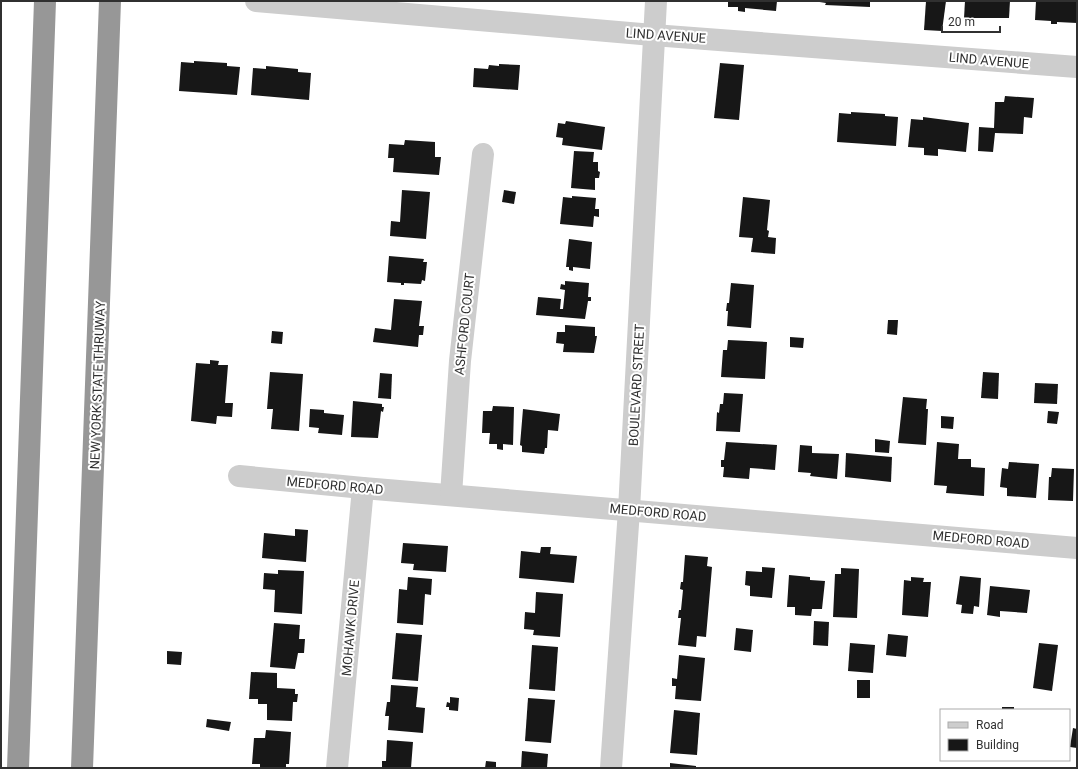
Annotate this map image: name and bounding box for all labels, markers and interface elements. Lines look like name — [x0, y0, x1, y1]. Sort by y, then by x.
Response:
scale bar — [942, 8, 1000, 34]
text: 20 m — [948, 15, 975, 29]
street label: LIND AVENUE — [625, 25, 707, 46]
street label: LIND AVENUE — [948, 50, 1030, 71]
street label: ASHFORD COURT — [452, 272, 477, 376]
street label: NEW YORK STATE THRUWAY — [87, 300, 108, 470]
street label: BOULEVARD STREET — [626, 323, 647, 446]
street label: MEDFORD ROAD — [286, 474, 384, 497]
street label: MEDFORD ROAD — [609, 501, 707, 524]
street label: MEDFORD ROAD — [932, 528, 1030, 551]
street label: MOHAWK DRIVE — [339, 579, 362, 677]
legend — [940, 709, 1070, 761]
text: Road — [976, 718, 1004, 732]
text: Building — [976, 738, 1019, 752]

